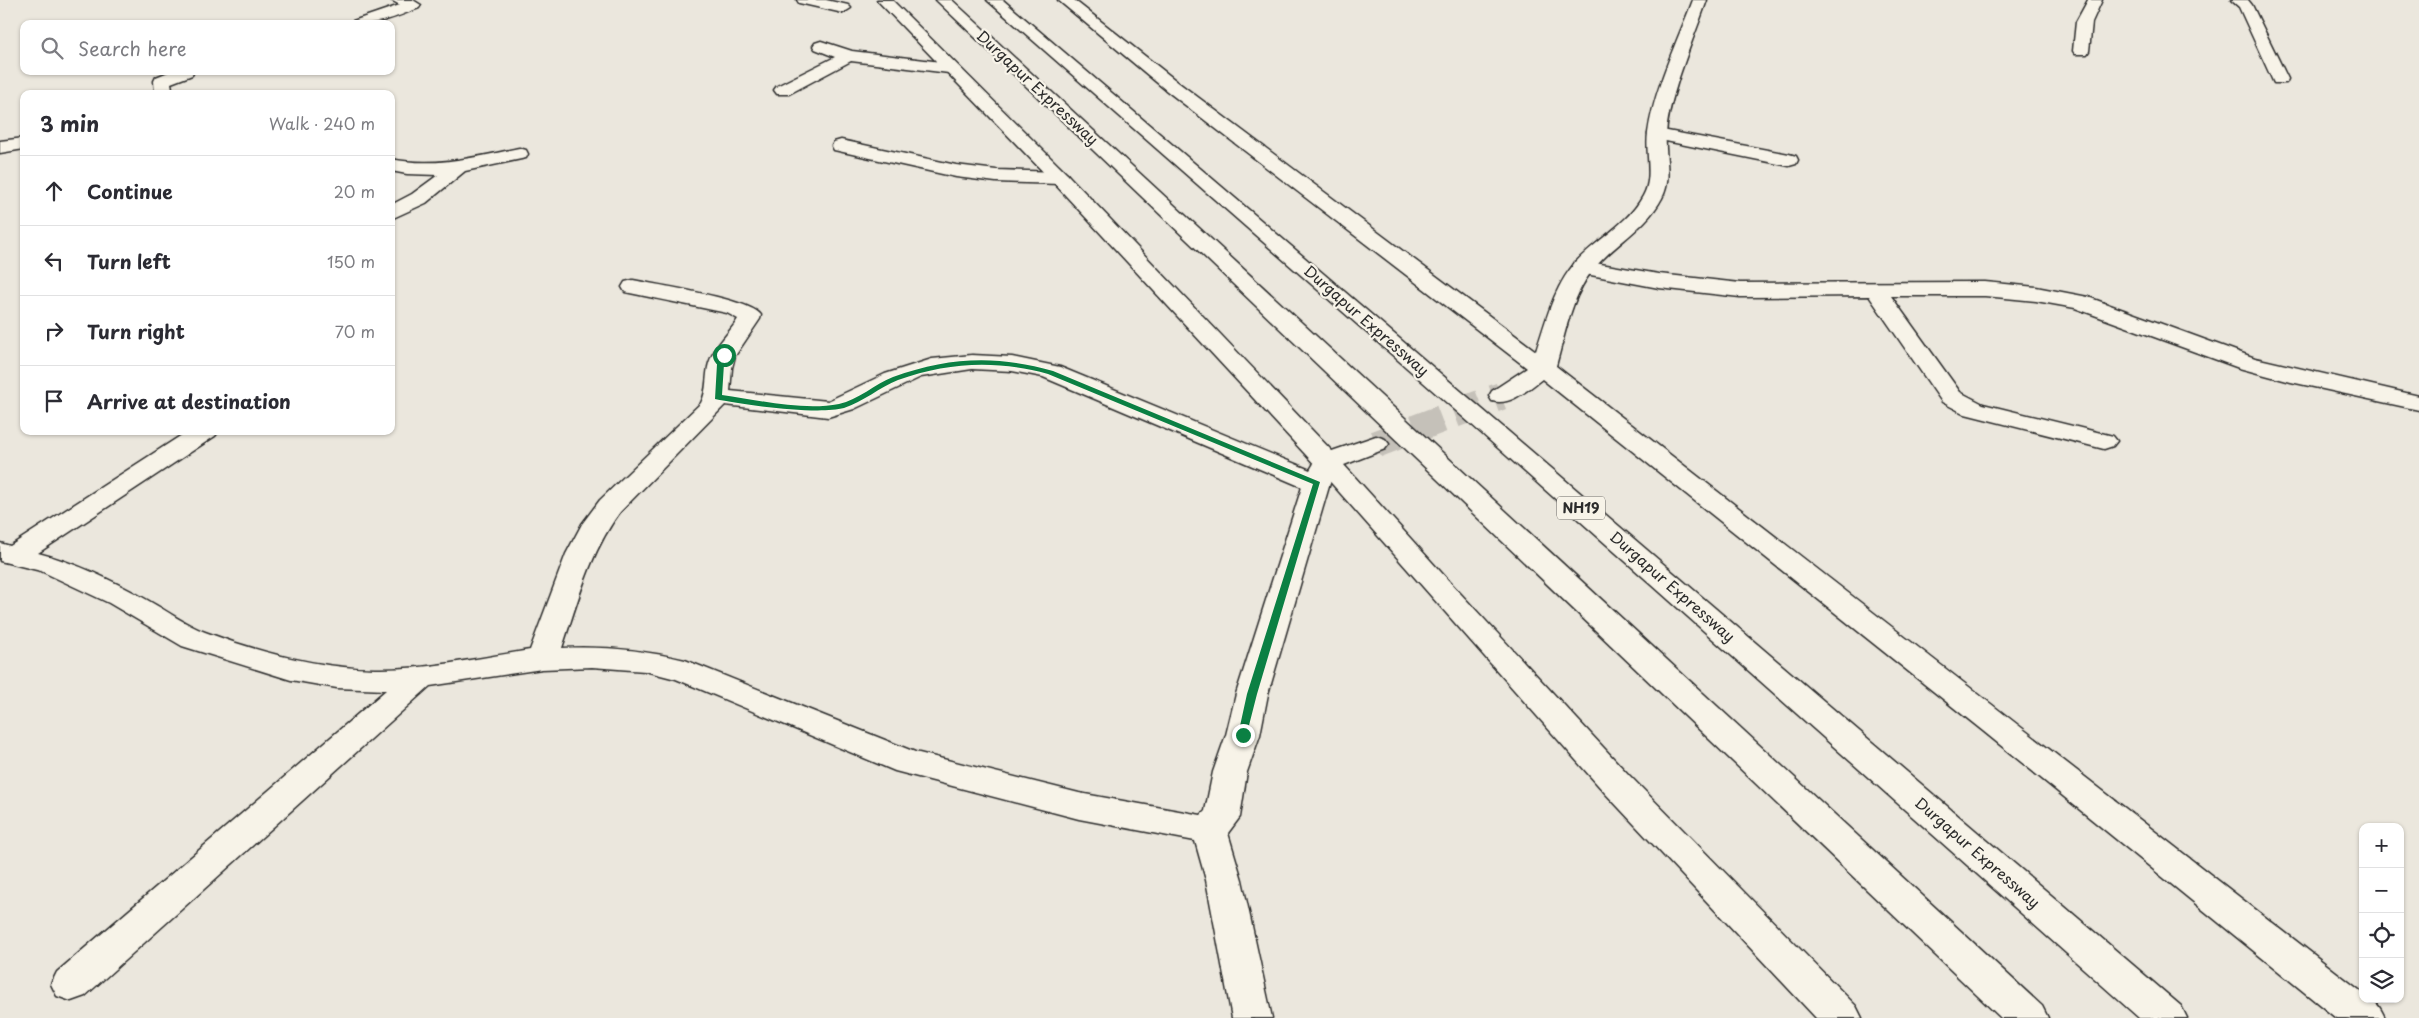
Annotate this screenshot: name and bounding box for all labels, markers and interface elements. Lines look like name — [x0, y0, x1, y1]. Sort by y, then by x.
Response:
search box — [20, 20, 395, 75]
street label: Durgapur Expressway — [972, 24, 1104, 150]
icon: search — [38, 34, 66, 62]
text: Search here — [78, 34, 187, 62]
text: 3 min — [40, 107, 99, 139]
text: Walk · 240 m — [269, 111, 375, 135]
icon: ahead — [40, 177, 68, 205]
text: Continue — [87, 177, 173, 205]
text: 20 m — [334, 179, 375, 203]
icon: left — [40, 247, 68, 275]
text: Turn left — [87, 247, 171, 275]
text: 150 m — [327, 249, 375, 273]
street label: Durgapur Expressway — [1299, 259, 1435, 381]
icon: right — [40, 317, 68, 345]
text: Turn right — [87, 317, 185, 345]
text: 70 m — [335, 319, 375, 343]
route start — [713, 344, 736, 367]
icon: arrive — [40, 387, 68, 415]
text: Arrive at destination — [87, 387, 291, 415]
road number: NH19 — [1557, 496, 1605, 520]
street label: Durgapur Expressway — [1605, 525, 1741, 647]
route end — [1232, 724, 1255, 747]
street label: Durgapur Expressway — [1910, 791, 2046, 913]
map controls — [2359, 823, 2404, 1003]
button: + — [2359, 823, 2404, 868]
button: − — [2359, 868, 2404, 913]
button: locate — [2359, 913, 2404, 958]
button: layers — [2359, 958, 2404, 1003]

